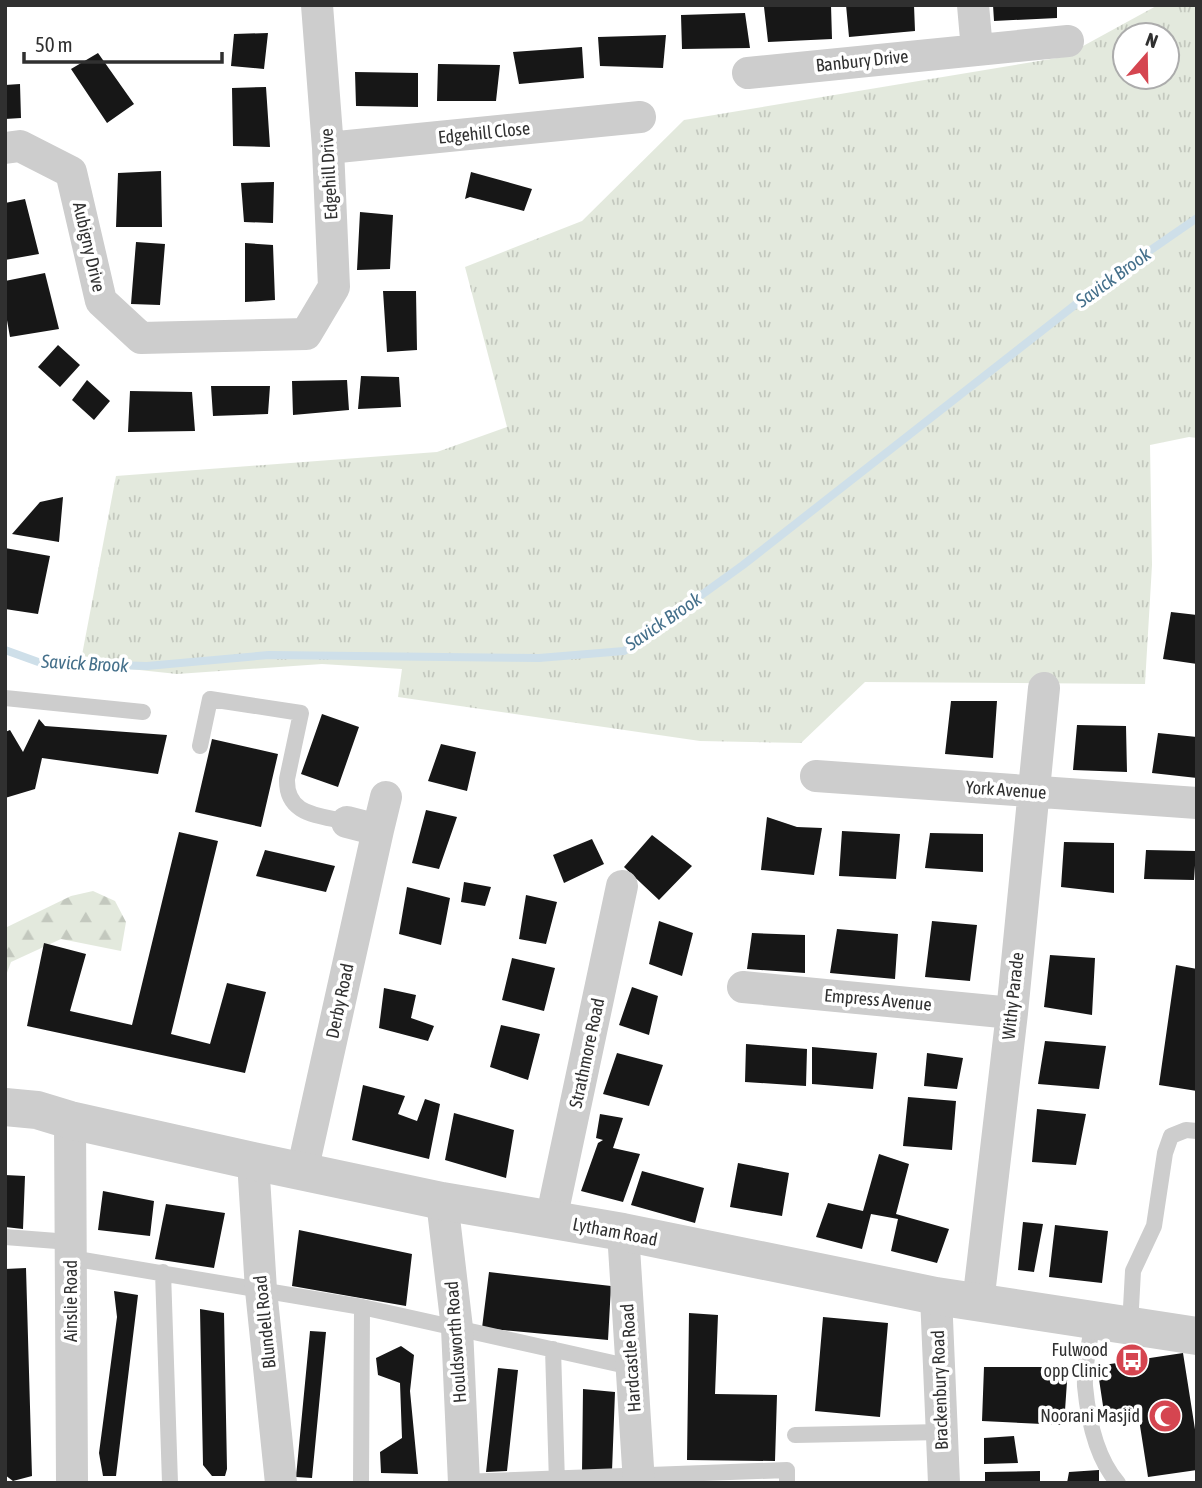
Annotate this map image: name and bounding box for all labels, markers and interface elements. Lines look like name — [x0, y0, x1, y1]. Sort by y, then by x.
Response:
scale bar — [24, 21, 222, 65]
north arrow — [1111, 21, 1181, 91]
text: N — [1143, 28, 1161, 52]
text: 50 m — [35, 32, 73, 56]
street label: Banbury Drive — [815, 45, 909, 76]
street label: Edgehill Close — [437, 117, 531, 148]
street label: Edgehill Drive — [316, 128, 341, 220]
street label: Aubigny Drive — [69, 200, 110, 294]
water label: Savick Brook — [1070, 242, 1155, 312]
water label: Savick Brook — [620, 587, 706, 655]
water label: Savick Brook — [40, 650, 130, 676]
street label: York Avenue — [965, 776, 1047, 803]
street label: Withy Parade — [997, 951, 1028, 1041]
street label: Derby Road — [321, 961, 358, 1040]
street label: Empress Avenue — [824, 984, 933, 1015]
street label: Strathmore Road — [565, 996, 608, 1110]
street label: Lytham Road — [571, 1213, 659, 1250]
street label: Ainslie Road — [60, 1260, 81, 1342]
street label: Blundell Road — [249, 1274, 280, 1370]
street label: Houldsworth Road — [441, 1280, 470, 1404]
street label: Hardcastle Road — [616, 1303, 645, 1413]
street label: Brackenbury Road — [927, 1330, 952, 1450]
place label: Fulwood opp Clinic — [1043, 1339, 1108, 1381]
bus stop icon: Fulwood opp Clinic — [1113, 1341, 1151, 1379]
mosque icon: Noorani Masjid — [1146, 1397, 1184, 1435]
place label: Noorani Masjid — [1040, 1405, 1140, 1426]

